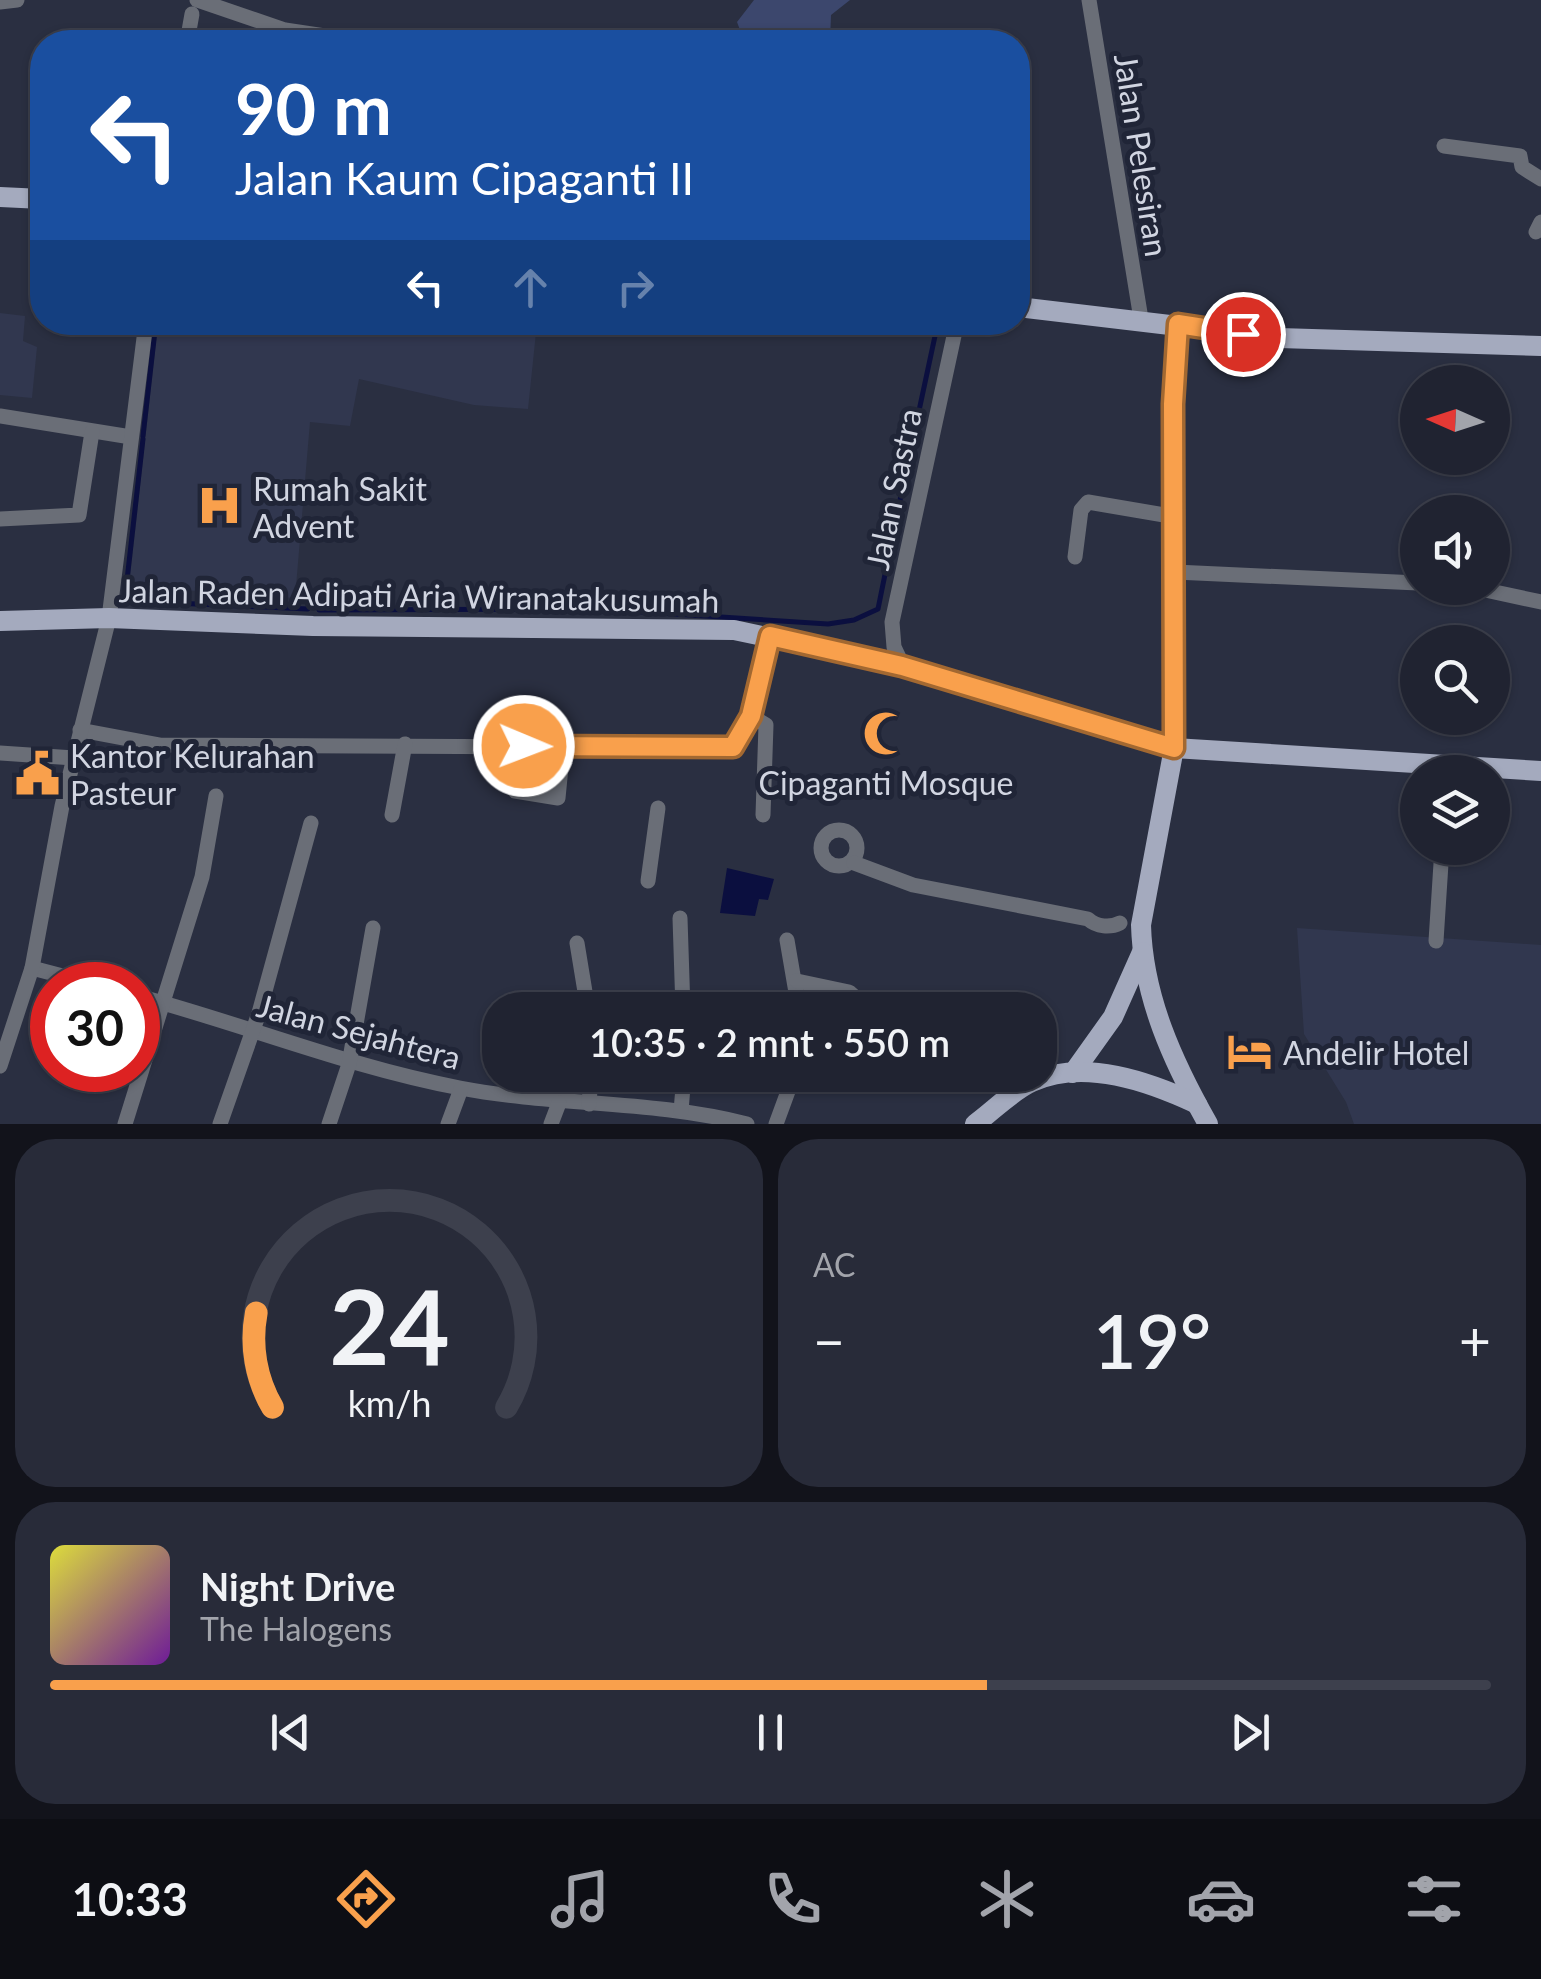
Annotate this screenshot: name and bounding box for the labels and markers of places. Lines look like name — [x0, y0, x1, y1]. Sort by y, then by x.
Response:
pin — [1201, 292, 1286, 377]
place label: Rumah Sakit Advent — [253, 469, 427, 545]
hospital icon: Rumah Sakit Advent — [196, 482, 244, 530]
mosque icon: Cipaganti Mosque — [862, 710, 910, 758]
place label: Kantor Kelurahan Pasteur — [70, 736, 315, 812]
public building icon: Kantor Kelurahan Pasteur — [13, 749, 61, 797]
place label: Cipaganti Mosque — [759, 763, 1013, 802]
hotel icon: Andelir Hotel — [1226, 1028, 1274, 1076]
place label: Andelir Hotel — [1283, 1033, 1469, 1072]

